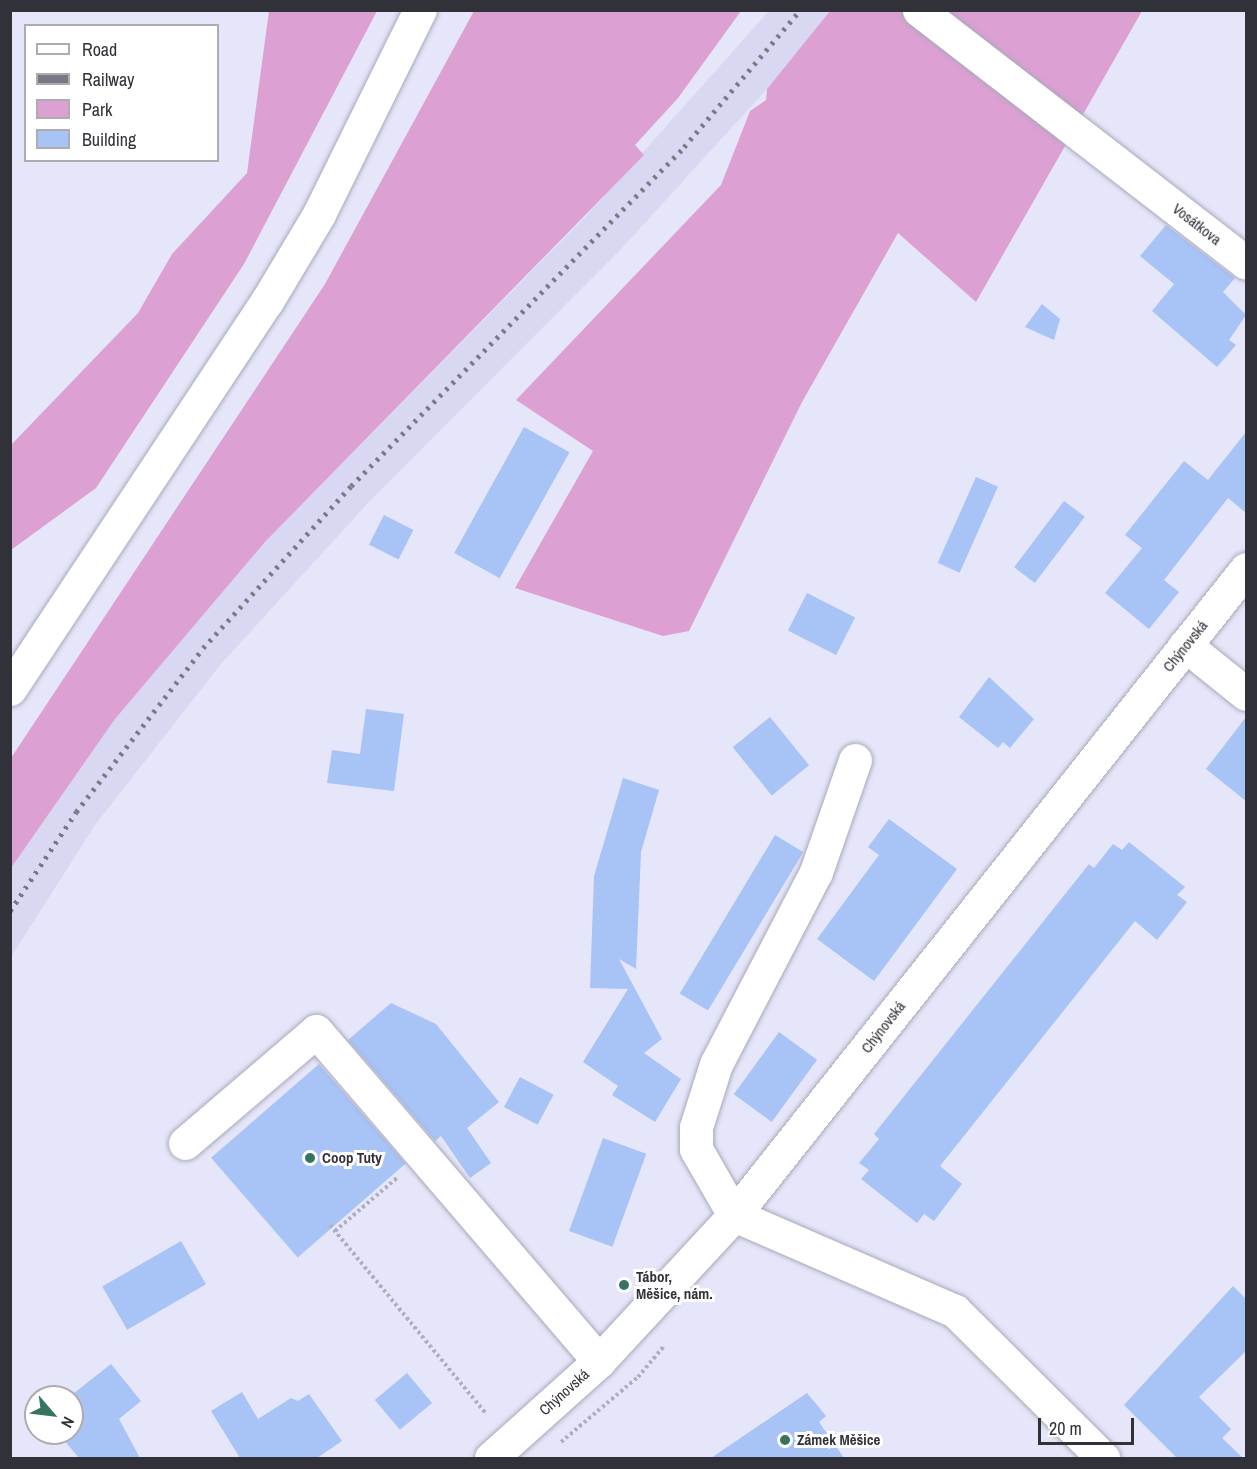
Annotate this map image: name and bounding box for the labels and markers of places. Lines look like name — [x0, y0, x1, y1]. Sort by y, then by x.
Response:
place label: Coop Tuty — [322, 1149, 382, 1167]
marker: Coop Tuty — [303, 1151, 317, 1165]
place label: Tábor, Měšice, nám. — [636, 1267, 713, 1302]
marker: Tábor, Měšice, nám. — [617, 1278, 631, 1292]
place label: Zámek Měšice — [797, 1431, 880, 1449]
marker: Zámek Měšice — [778, 1433, 792, 1447]

